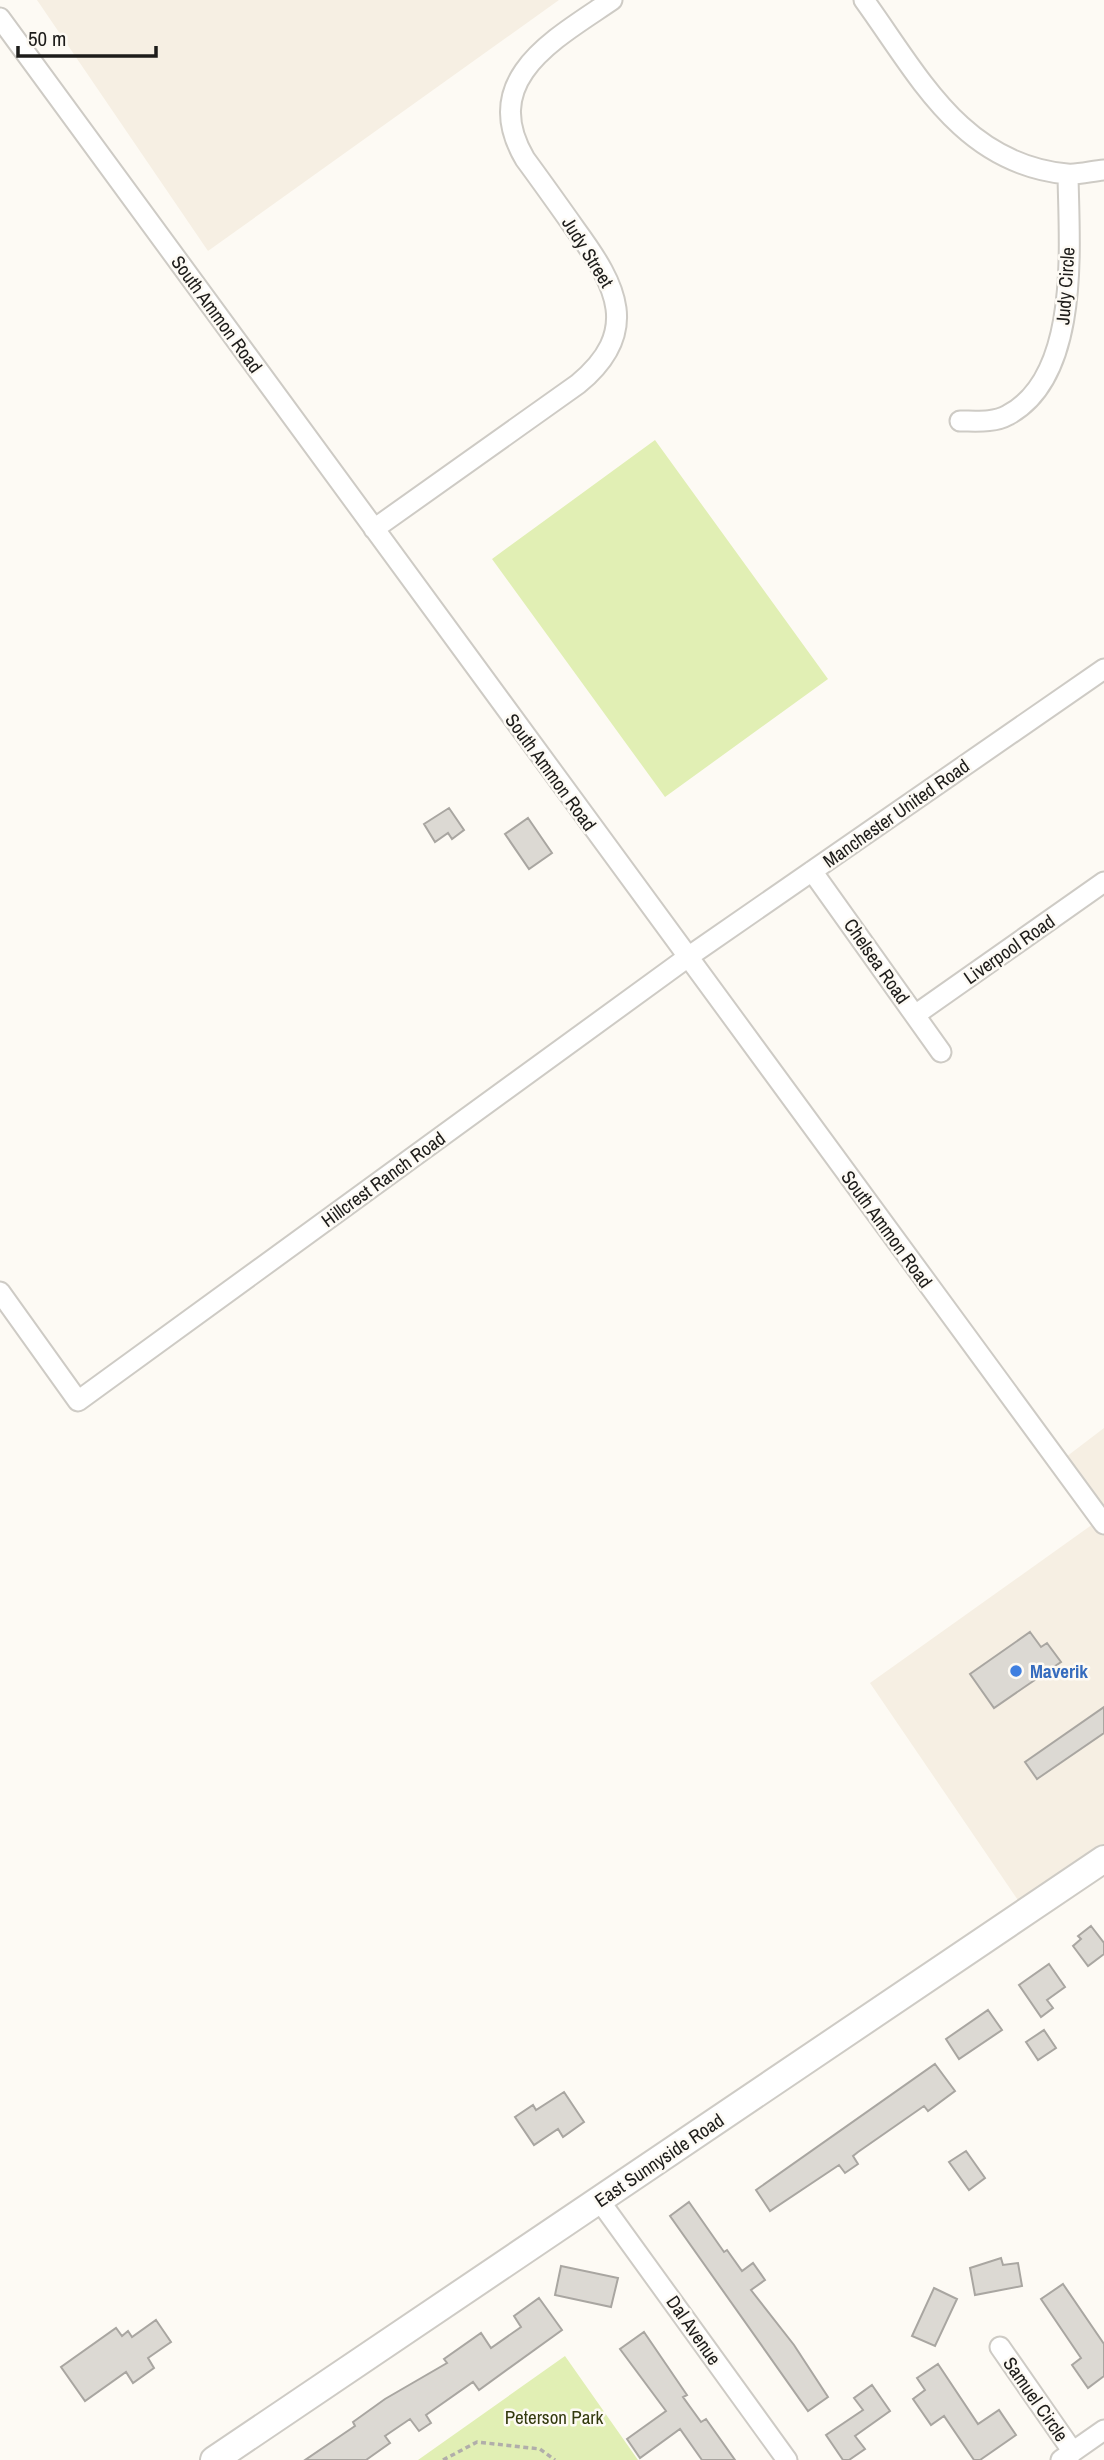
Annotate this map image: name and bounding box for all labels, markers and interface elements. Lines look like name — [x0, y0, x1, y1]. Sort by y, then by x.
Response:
scale bar — [18, 14, 156, 58]
text: 50 m — [28, 24, 66, 53]
street label: Judy Street — [556, 212, 620, 293]
street label: Judy Circle — [1049, 246, 1081, 326]
street label: South Ammon Road — [165, 250, 269, 378]
street label: South Ammon Road — [499, 708, 603, 836]
street label: Manchester United Road — [818, 753, 974, 873]
street label: Liverpool Road — [958, 908, 1060, 990]
street label: Chelsea Road — [838, 913, 916, 1009]
street label: Hillcrest Ranch Road — [316, 1125, 450, 1233]
street label: South Ammon Road — [835, 1165, 939, 1293]
place label: Maverik — [1030, 1658, 1088, 1684]
marker: Maverik — [1008, 1663, 1024, 1679]
street label: East Sunnyside Road — [589, 2107, 729, 2213]
street label: Dal Avenue — [661, 2290, 727, 2370]
street label: Samuel Circle — [997, 2351, 1075, 2447]
park label: Peterson Park — [505, 2404, 604, 2430]

